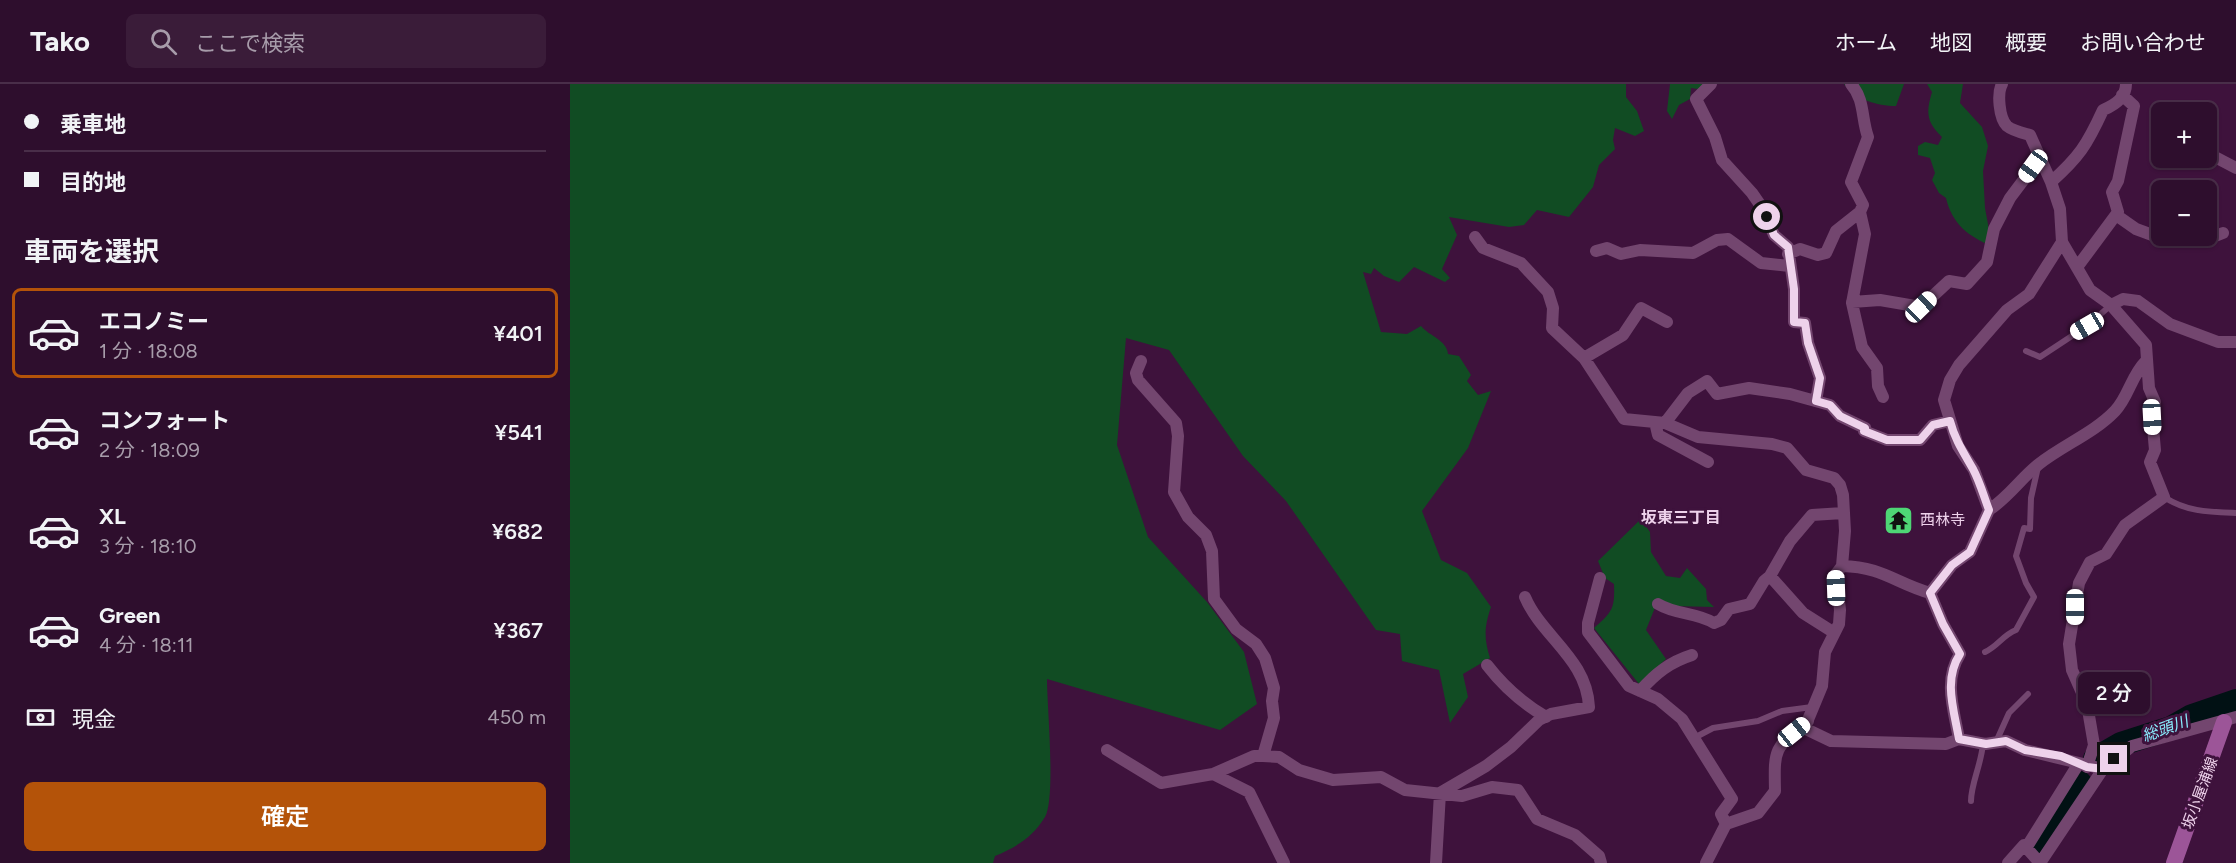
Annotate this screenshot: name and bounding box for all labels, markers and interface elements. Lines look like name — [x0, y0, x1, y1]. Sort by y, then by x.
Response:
search box — [126, 14, 546, 68]
text: Tako — [30, 24, 90, 58]
icon: search — [147, 25, 180, 58]
text: ここで検索 — [195, 30, 305, 57]
text: ホーム — [1835, 30, 1897, 55]
text: 地図 — [1930, 30, 1972, 55]
text: 概要 — [2005, 30, 2047, 55]
text: お問い合わせ — [2080, 30, 2206, 55]
map controls — [2151, 102, 2217, 246]
button: + — [2151, 102, 2217, 168]
text: 乗車地 — [60, 111, 126, 138]
car — [2015, 146, 2051, 186]
text: 目的地 — [60, 169, 126, 196]
button: − — [2151, 180, 2217, 246]
route start — [1753, 203, 1780, 230]
text: 車両を選択 — [24, 235, 159, 268]
car — [1902, 288, 1940, 326]
icon: car — [27, 306, 81, 360]
text: エコノミー — [99, 308, 209, 335]
car — [2067, 309, 2107, 343]
text: ¥401 — [493, 320, 543, 347]
text: 1 分 · 18:08 — [99, 339, 198, 363]
car — [2142, 399, 2162, 435]
icon: car — [27, 405, 81, 459]
text: コンフォート — [99, 407, 230, 434]
text: ¥541 — [495, 419, 543, 446]
text: 2 分 · 18:09 — [99, 438, 200, 462]
text: XL — [99, 503, 126, 530]
icon: car — [27, 504, 81, 558]
temple icon: 西林寺 — [1883, 504, 1915, 536]
district label: 坂東三丁目 — [1641, 508, 1721, 527]
place label: 西林寺 — [1920, 511, 1965, 529]
text: ¥682 — [492, 518, 543, 545]
text: 3 分 · 18:10 — [99, 534, 196, 558]
car — [1826, 570, 1846, 606]
car — [2066, 589, 2084, 625]
text: Green — [99, 602, 161, 629]
icon: car — [27, 603, 81, 657]
text: ¥367 — [494, 617, 543, 644]
text: 4 分 · 18:11 — [99, 633, 193, 657]
callout: 2 分 — [2078, 672, 2150, 714]
text: 2 分 — [2096, 681, 2132, 705]
icon: cash — [24, 701, 57, 734]
text: 450 m — [487, 705, 546, 729]
text: 現金 — [72, 706, 116, 733]
water label: 総頭川 — [2139, 711, 2193, 746]
car — [1774, 714, 1814, 750]
route end — [2100, 745, 2127, 772]
street label: 坂小屋浦線 — [2179, 755, 2221, 831]
button: 確定 — [24, 782, 546, 851]

